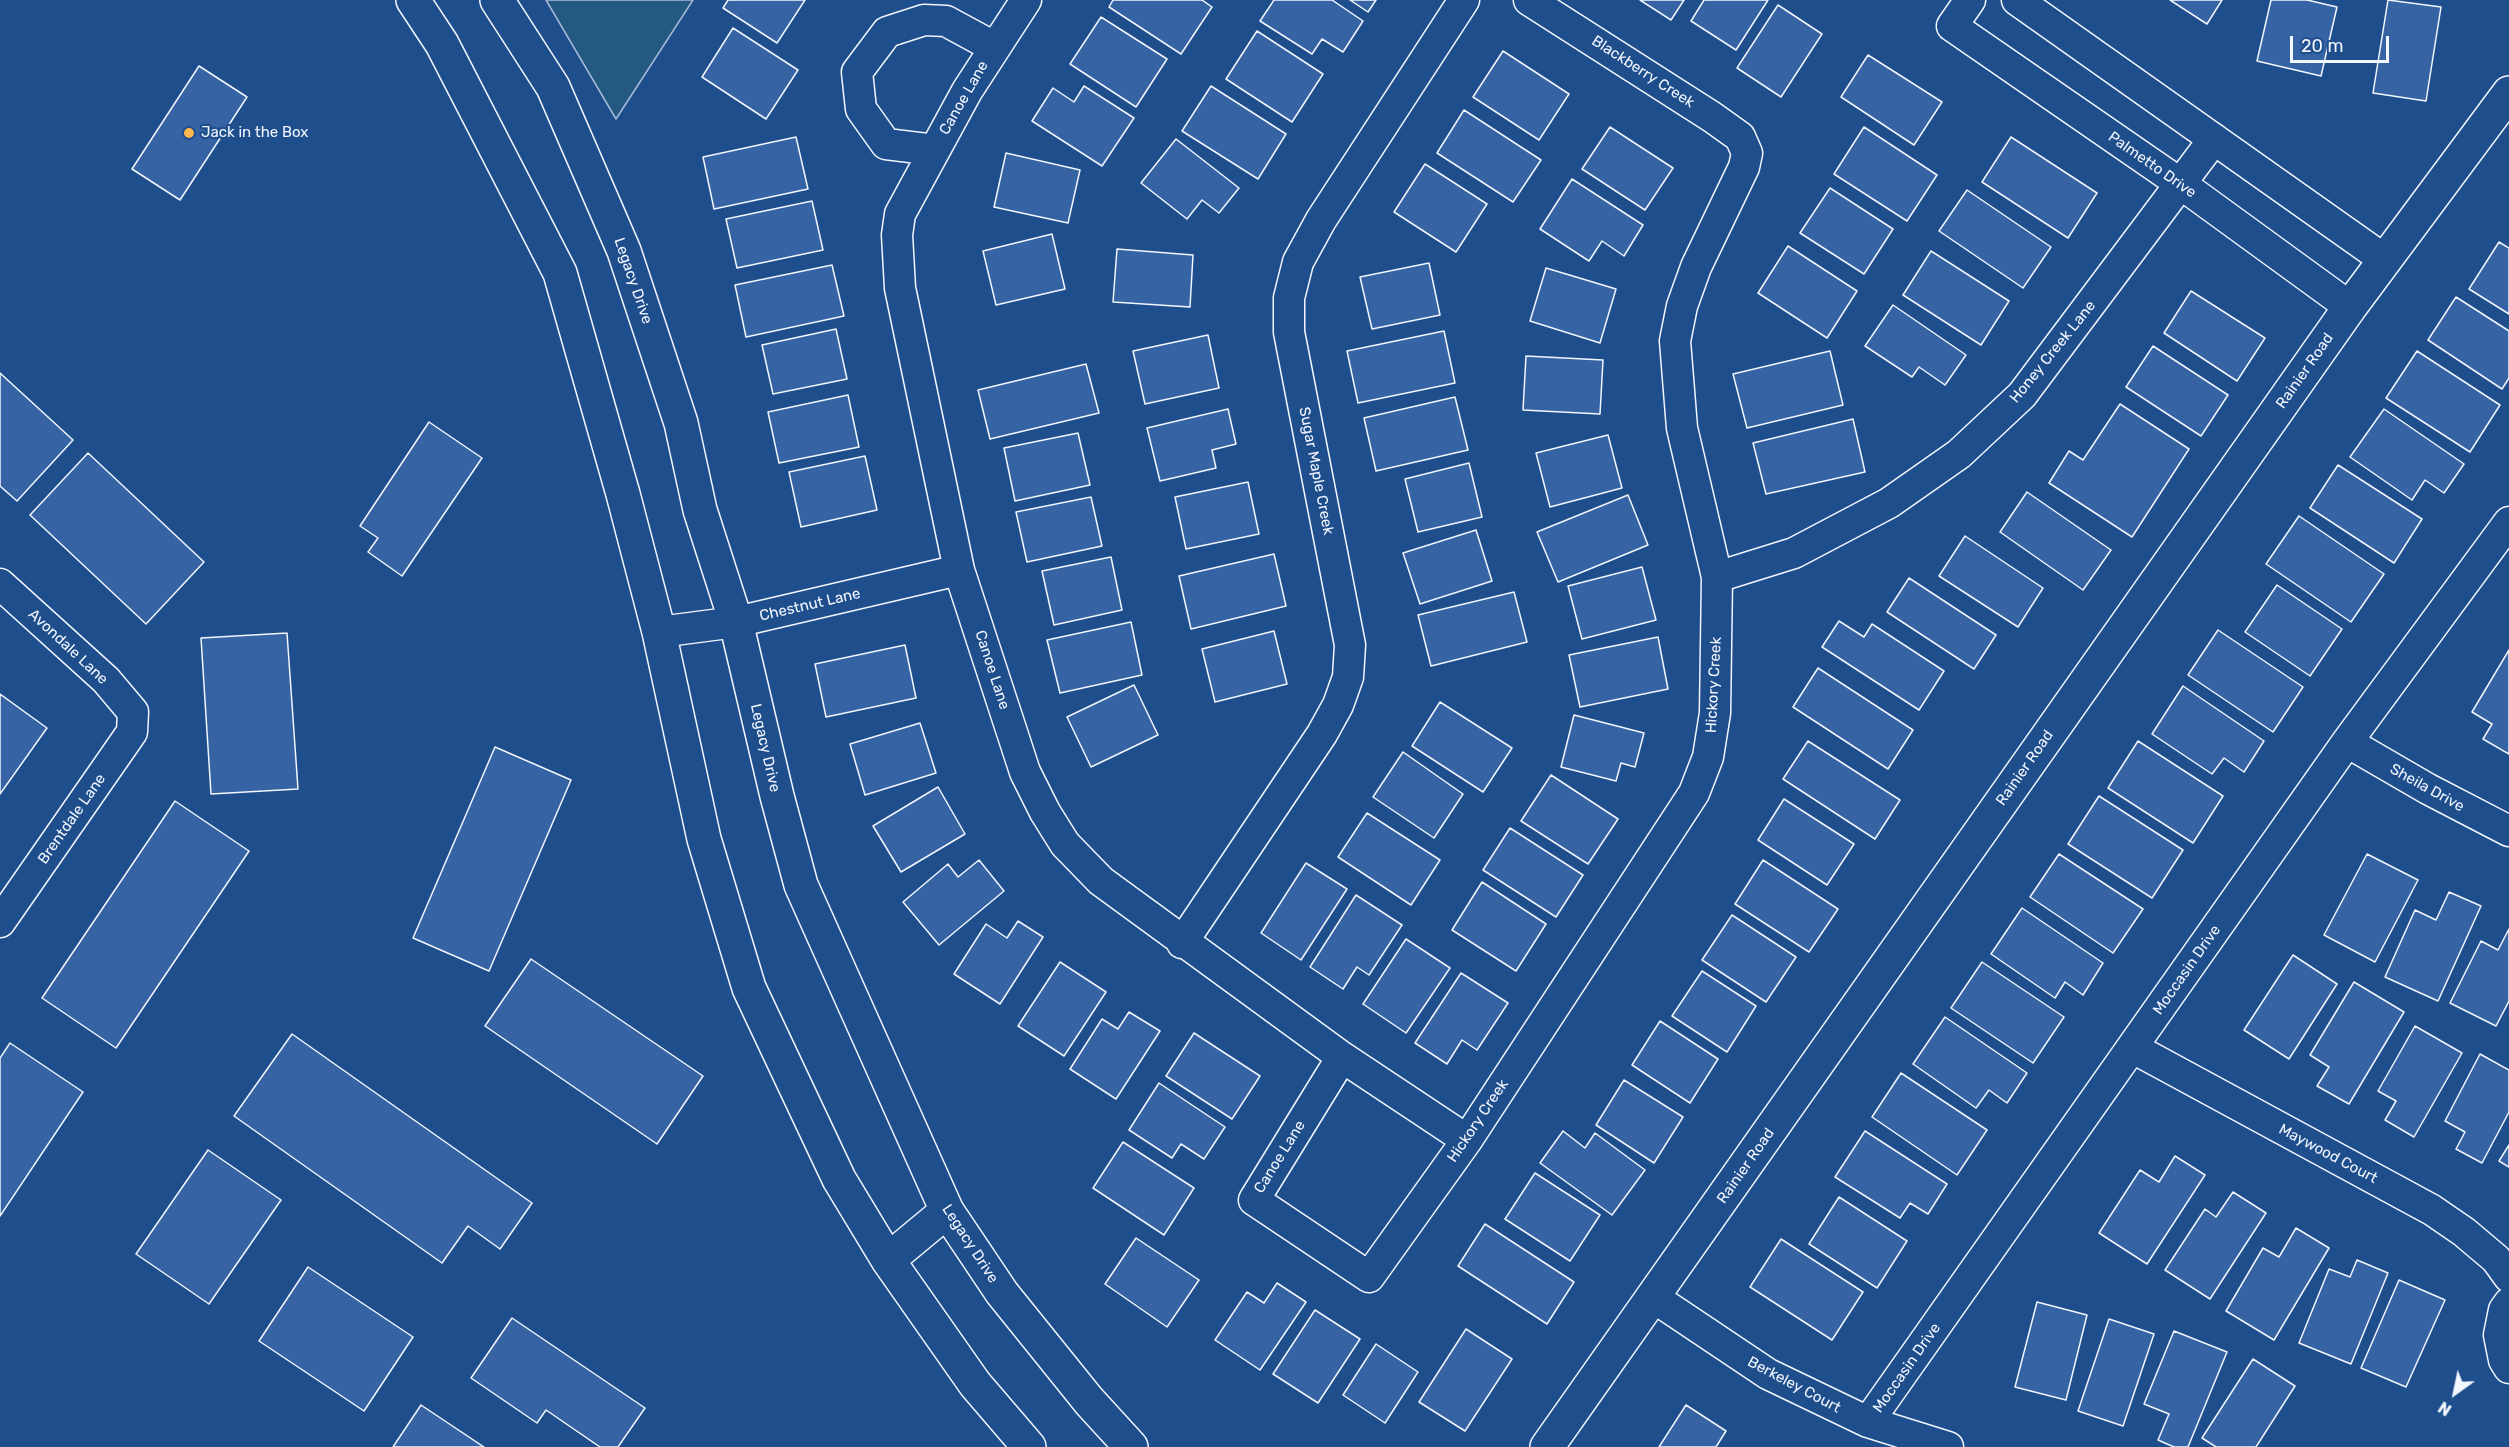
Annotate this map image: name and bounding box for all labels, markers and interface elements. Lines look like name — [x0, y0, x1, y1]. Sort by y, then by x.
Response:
scale bar — [2293, 24, 2392, 62]
street label: Blackberry Creek — [1588, 32, 1698, 112]
text: 20 m — [2301, 35, 2343, 57]
street label: Canoe Lane — [936, 58, 992, 138]
place label: Jack in the Box — [201, 124, 308, 142]
marker: Jack in the Box — [182, 126, 196, 140]
street label: Palmetto Drive — [2105, 128, 2199, 202]
street label: Legacy Drive — [610, 236, 656, 326]
street label: Honey Creek Lane — [2006, 297, 2100, 407]
street label: Rainier Road — [2272, 330, 2338, 412]
street label: Sugar Maple Creek — [1295, 406, 1337, 536]
street label: Chestnut Lane — [758, 585, 862, 625]
street label: Avondale Lane — [24, 605, 112, 689]
street label: Canoe Lane — [971, 628, 1013, 712]
street label: Hickory Creek — [1702, 636, 1726, 734]
street label: Legacy Drive — [746, 702, 784, 794]
street label: Rainier Road — [1992, 727, 2058, 809]
street label: Sheila Drive — [2387, 760, 2467, 816]
street label: Brentdale Lane — [34, 770, 110, 868]
street label: Moccasin Drive — [2149, 922, 2225, 1018]
street label: Hickory Creek — [1444, 1076, 1512, 1166]
street label: Canoe Lane — [1251, 1117, 1309, 1197]
street label: Maywood Court — [2276, 1120, 2380, 1188]
street label: Rainier Road — [1713, 1125, 1779, 1207]
street label: Legacy Drive — [938, 1201, 1002, 1287]
street label: Moccasin Drive — [1869, 1320, 1945, 1416]
street label: Berkeley Court — [1744, 1353, 1844, 1417]
north arrow — [2425, 1363, 2485, 1423]
text: N — [2435, 1397, 2455, 1420]

